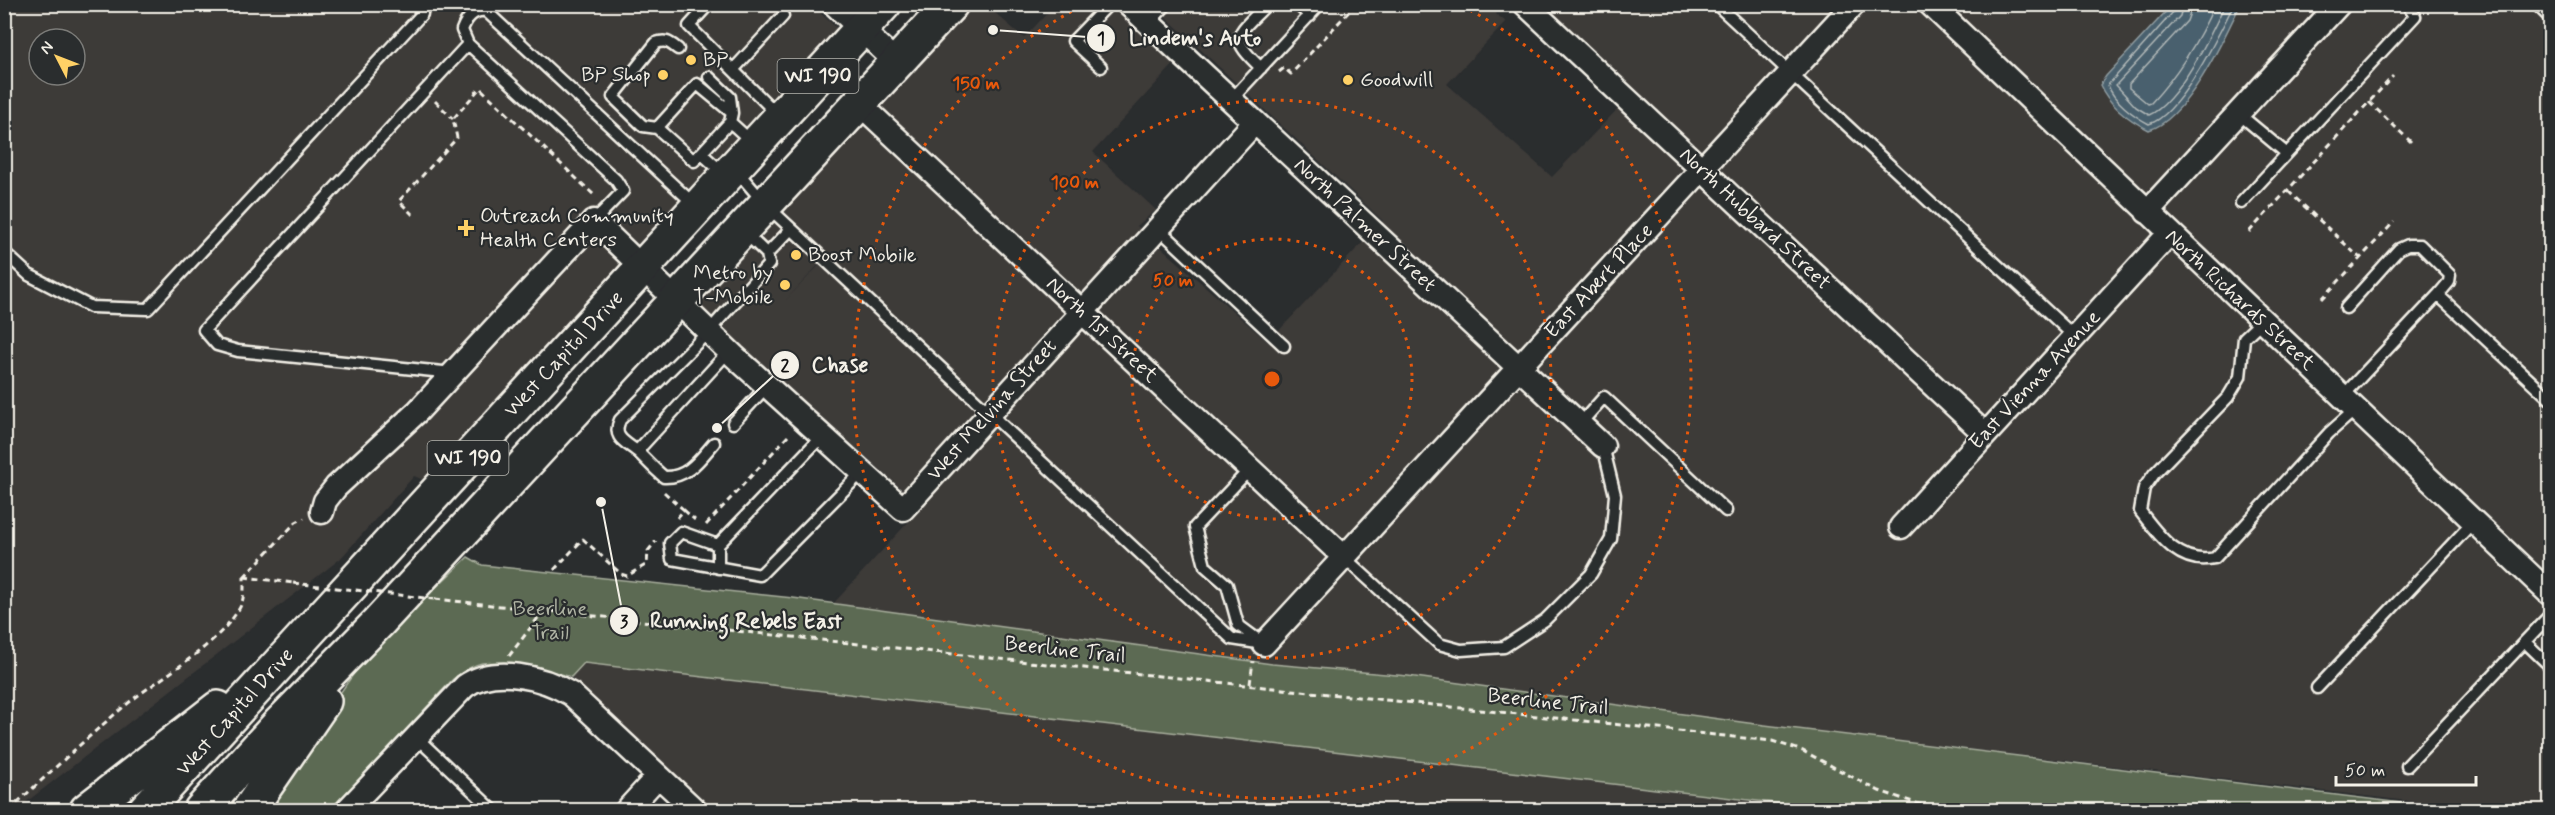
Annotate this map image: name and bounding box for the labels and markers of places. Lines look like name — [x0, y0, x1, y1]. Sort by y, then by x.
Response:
callout: Lindem's Auto — [1086, 18, 1273, 58]
place label: BP — [703, 46, 728, 74]
marker: BP — [684, 53, 698, 67]
place label: BP Shop — [581, 61, 651, 89]
place label: Goodwill — [1360, 66, 1433, 94]
marker: BP Shop — [656, 68, 670, 82]
marker: Goodwill — [1341, 73, 1355, 87]
place label: Outreach Community Health Centers — [480, 202, 674, 254]
marker: Outreach Community Health Centers — [457, 219, 475, 237]
place label: Boost Mobile — [808, 241, 917, 269]
marker: Boost Mobile — [789, 248, 803, 262]
place label: Metro by T-Mobile — [693, 259, 773, 311]
marker: Metro by T-Mobile — [778, 278, 792, 292]
callout: Chase — [770, 345, 881, 385]
centre of rings — [1262, 369, 1282, 389]
callout: Running Rebels East — [609, 601, 853, 641]

